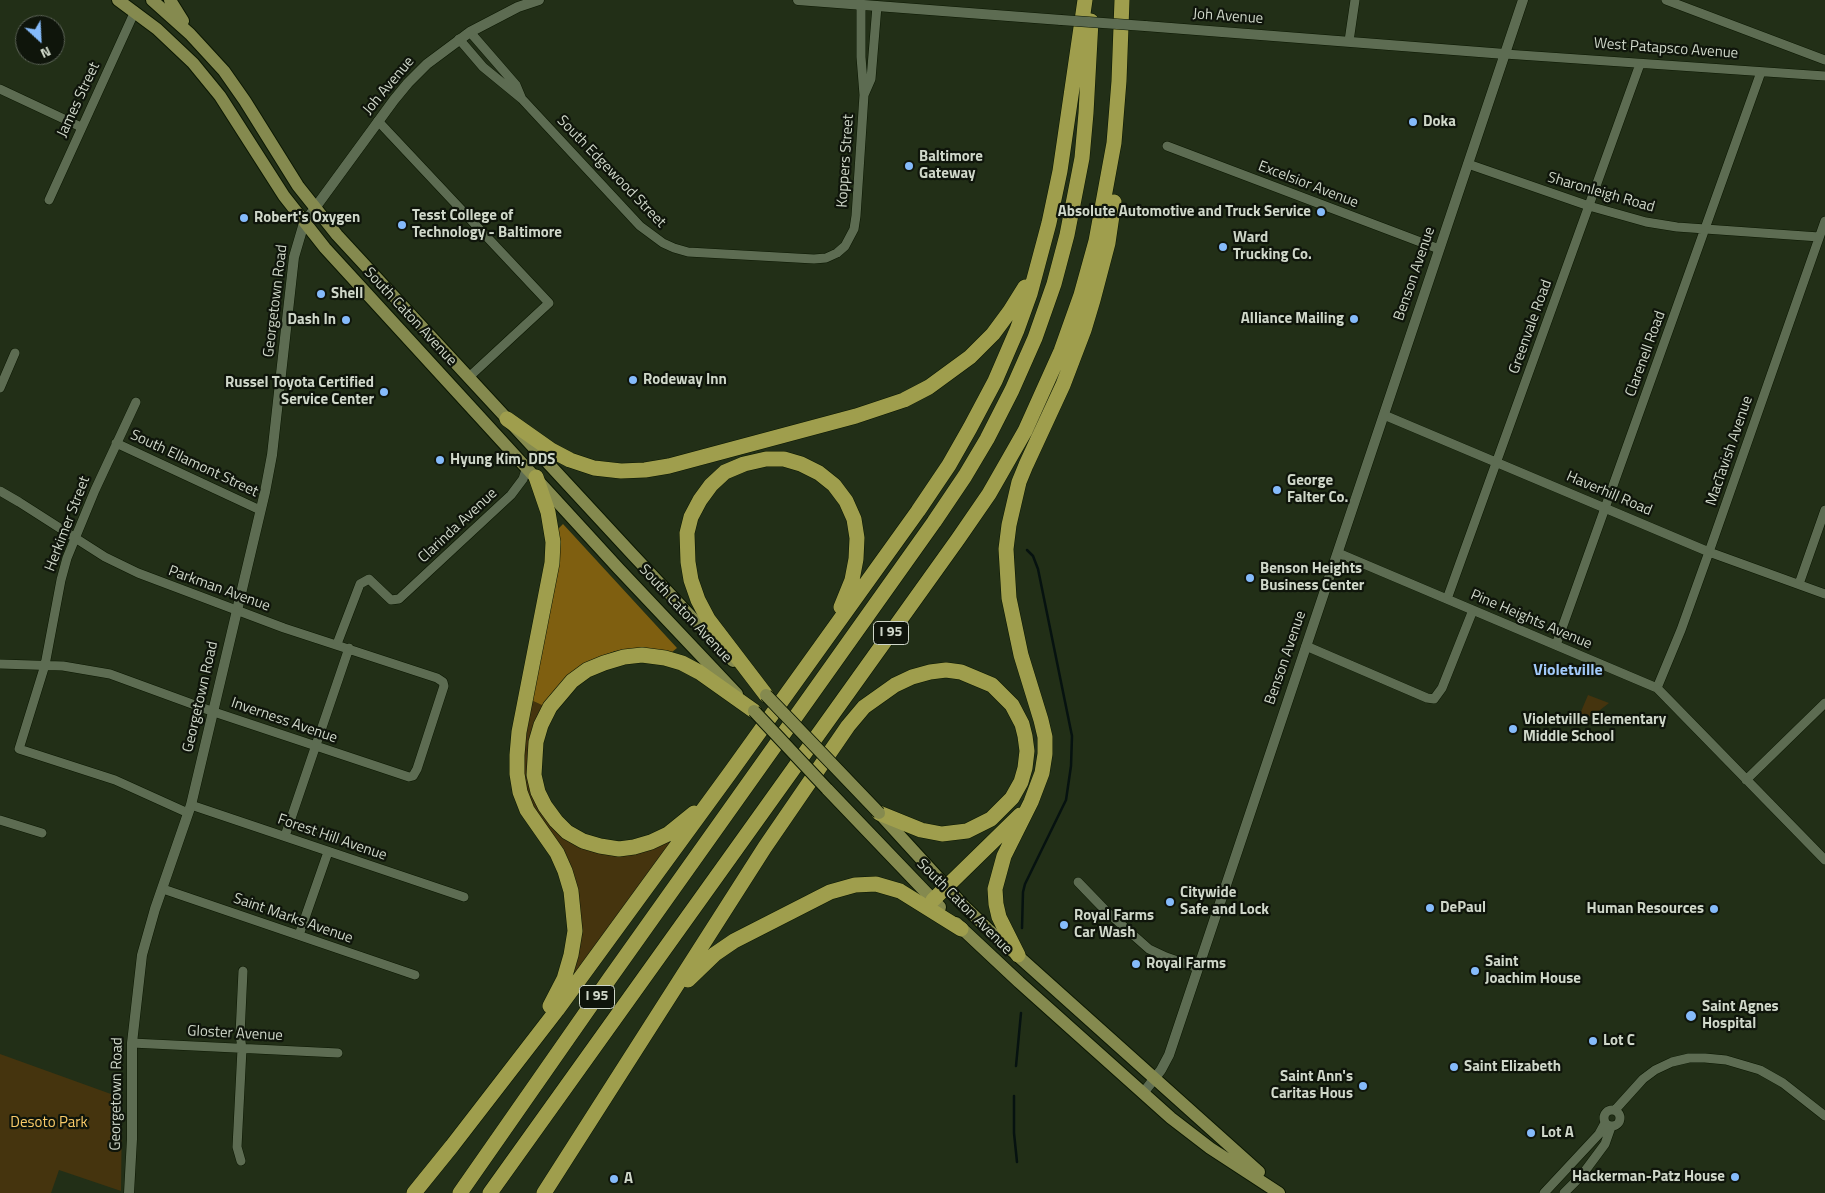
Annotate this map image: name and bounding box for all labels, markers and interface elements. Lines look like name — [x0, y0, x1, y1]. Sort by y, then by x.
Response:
street label: Joh Avenue — [1192, 6, 1264, 28]
north arrow — [15, 15, 65, 65]
street label: West Patapsco Avenue — [1593, 35, 1739, 63]
text: N — [37, 42, 55, 65]
street label: Joh Avenue — [359, 53, 419, 119]
street label: James Street — [54, 60, 104, 140]
street label: South Edgewood Street — [553, 112, 669, 232]
place label: Doka — [1423, 113, 1456, 131]
street label: Koppers Street — [834, 114, 858, 208]
marker: Doka — [1407, 116, 1419, 128]
place label: Baltimore Gateway — [919, 148, 983, 183]
street label: Excelsior Avenue — [1255, 158, 1361, 212]
marker: Baltimore Gateway — [903, 160, 915, 172]
street label: Sharonleigh Road — [1545, 169, 1657, 217]
place label: Absolute Automotive and Truck Service — [1058, 203, 1311, 221]
marker: Absolute Automotive and Truck Service — [1315, 206, 1327, 218]
place label: Tesst College of Technology - Baltimore — [412, 207, 562, 242]
place label: Robert's Oxygen — [254, 209, 360, 227]
marker: Robert's Oxygen — [238, 212, 250, 224]
marker: Tesst College of Technology - Baltimore — [396, 219, 408, 231]
street label: Benson Avenue — [1391, 225, 1439, 323]
place label: Ward Trucking Co. — [1233, 229, 1312, 264]
marker: Ward Trucking Co. — [1217, 241, 1229, 253]
street label: Georgetown Road — [260, 244, 292, 358]
street label: South Caton Avenue — [360, 264, 460, 370]
street label: Greenvale Road — [1506, 277, 1556, 377]
place label: Shell — [331, 285, 363, 303]
marker: Shell — [315, 288, 327, 300]
street label: Clarenell Road — [1622, 309, 1670, 399]
place label: Alliance Mailing — [1241, 310, 1344, 328]
place label: Dash In — [288, 311, 336, 329]
marker: Alliance Mailing — [1348, 313, 1360, 325]
marker: Dash In — [340, 314, 352, 326]
place label: Rodeway Inn — [643, 371, 727, 389]
place label: Russel Toyota Certified Service Center — [225, 374, 374, 409]
marker: Rodeway Inn — [627, 374, 639, 386]
marker: Russel Toyota Certified Service Center — [378, 386, 390, 398]
street label: MacTavish Avenue — [1703, 394, 1757, 508]
street label: South Ellamont Street — [127, 426, 261, 502]
place label: Hyung Kim, DDS — [450, 451, 555, 469]
marker: Hyung Kim, DDS — [434, 454, 446, 466]
street label: Haverhill Road — [1563, 468, 1655, 520]
place label: George Falter Co. — [1287, 472, 1348, 507]
street label: Herkimer Street — [42, 474, 94, 574]
marker: George Falter Co. — [1271, 484, 1283, 496]
street label: Clarinda Avenue — [415, 485, 501, 567]
place label: Benson Heights Business Center — [1260, 560, 1364, 595]
street label: South Caton Avenue — [635, 561, 735, 667]
street label: Parkman Avenue — [166, 562, 272, 616]
marker: Benson Heights Business Center — [1244, 572, 1256, 584]
street label: Pine Heights Avenue — [1468, 586, 1594, 654]
street label: Benson Avenue — [1262, 609, 1310, 707]
road number: I 95 — [874, 622, 908, 644]
street label: Georgetown Road — [179, 640, 223, 754]
district label: Violetville — [1533, 661, 1603, 681]
street label: Inverness Avenue — [228, 694, 340, 748]
place label: Violetville Elementary Middle School — [1523, 711, 1666, 746]
marker: Violetville Elementary Middle School — [1507, 723, 1519, 735]
street label: Forest Hill Avenue — [275, 811, 389, 865]
street label: South Caton Avenue — [912, 855, 1016, 959]
place label: Citywide Safe and Lock — [1180, 884, 1269, 919]
street label: Saint Marks Avenue — [231, 890, 355, 948]
marker: Citywide Safe and Lock — [1164, 896, 1176, 908]
place label: DePaul — [1440, 899, 1486, 917]
place label: Human Resources — [1587, 900, 1704, 918]
marker: DePaul — [1424, 902, 1436, 914]
marker: Human Resources — [1708, 903, 1720, 915]
place label: Royal Farms Car Wash — [1074, 907, 1154, 942]
marker: Royal Farms Car Wash — [1058, 919, 1070, 931]
place label: Saint Joachim House — [1485, 953, 1581, 988]
place label: Royal Farms — [1146, 955, 1226, 973]
marker: Royal Farms — [1130, 958, 1142, 970]
marker: Saint Joachim House — [1469, 965, 1481, 977]
road number: I 95 — [580, 986, 614, 1009]
place label: Saint Agnes Hospital — [1702, 998, 1779, 1033]
marker: Saint Agnes Hospital — [1684, 1009, 1698, 1023]
street label: Gloster Avenue — [187, 1023, 283, 1045]
place label: Lot C — [1603, 1032, 1635, 1050]
marker: Lot C — [1587, 1035, 1599, 1047]
street label: Georgetown Road — [107, 1037, 127, 1151]
place label: Saint Elizabeth — [1464, 1058, 1561, 1076]
marker: Saint Elizabeth — [1448, 1061, 1460, 1073]
place label: Saint Ann's Caritas Hous — [1271, 1068, 1353, 1103]
marker: Saint Ann's Caritas Hous — [1357, 1080, 1369, 1092]
park label: Desoto Park — [10, 1114, 88, 1132]
place label: Lot A — [1541, 1124, 1574, 1142]
marker: Lot A — [1525, 1127, 1537, 1139]
place label: Hackerman-Patz House — [1572, 1168, 1725, 1186]
place label: A — [624, 1170, 633, 1188]
marker: Hackerman-Patz House — [1729, 1171, 1741, 1183]
marker: A — [608, 1173, 620, 1185]

